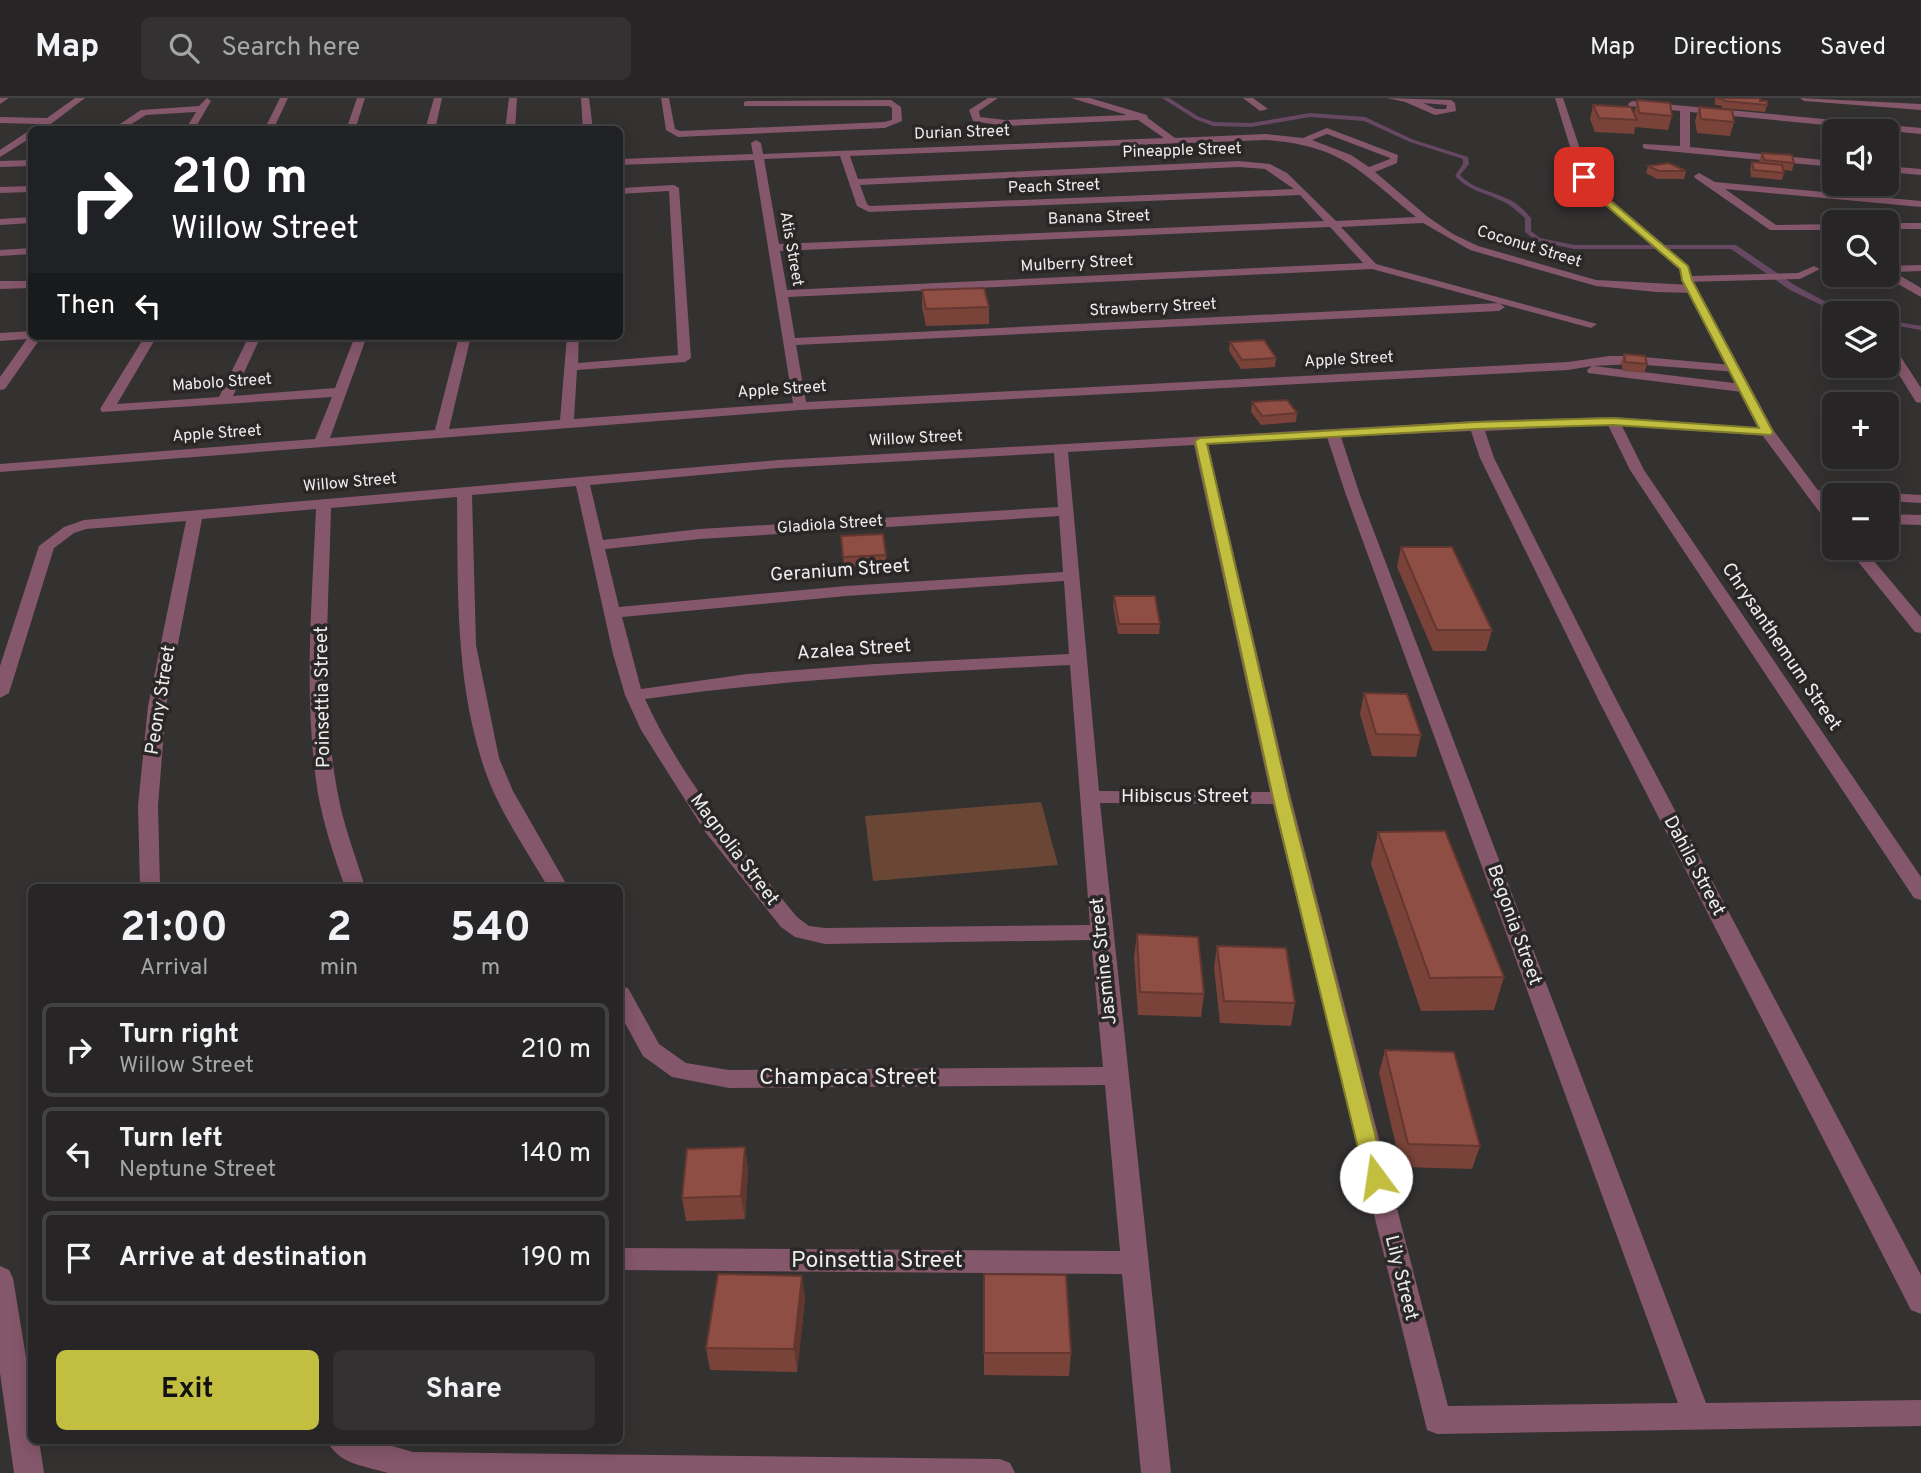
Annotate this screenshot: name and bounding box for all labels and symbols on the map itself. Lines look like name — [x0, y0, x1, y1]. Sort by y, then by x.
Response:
street label: Durian Street — [914, 121, 1010, 145]
street label: Pineapple Street — [1122, 139, 1242, 163]
pin — [1554, 147, 1614, 207]
street label: Peach Street — [1008, 175, 1100, 199]
street label: Banana Street — [1048, 206, 1150, 230]
street label: Atis Street — [775, 210, 807, 288]
street label: Coconut Street — [1474, 222, 1584, 272]
street label: Mulberry Street — [1020, 251, 1134, 277]
street label: Strawberry Street — [1089, 295, 1217, 321]
street label: Apple Street — [1304, 348, 1394, 372]
street label: Mabolo Street — [171, 370, 273, 396]
street label: Apple Street — [737, 377, 827, 403]
street label: Apple Street — [172, 421, 262, 447]
street label: Willow Street — [869, 427, 963, 451]
street label: Willow Street — [302, 469, 398, 497]
street label: Gladiola Street — [776, 511, 884, 539]
street label: Geranium Street — [769, 554, 911, 588]
street label: Chrysanthemum Street — [1716, 558, 1846, 736]
street label: Poinsettia Street — [310, 626, 336, 768]
street label: Azalea Street — [796, 634, 912, 666]
street label: Peony Street — [140, 644, 182, 756]
street label: Hibiscus Street — [1121, 785, 1249, 809]
street label: Magnolia Street — [684, 789, 784, 911]
street label: Dahila Street — [1658, 812, 1730, 920]
street label: Begonia Street — [1481, 861, 1547, 989]
street label: Jasmine Street — [1085, 896, 1123, 1026]
street label: Champaca Street — [759, 1064, 937, 1093]
position arrow — [1339, 1140, 1413, 1214]
street label: Lily Street — [1379, 1233, 1423, 1323]
street label: Poinsettia Street — [791, 1247, 963, 1276]

